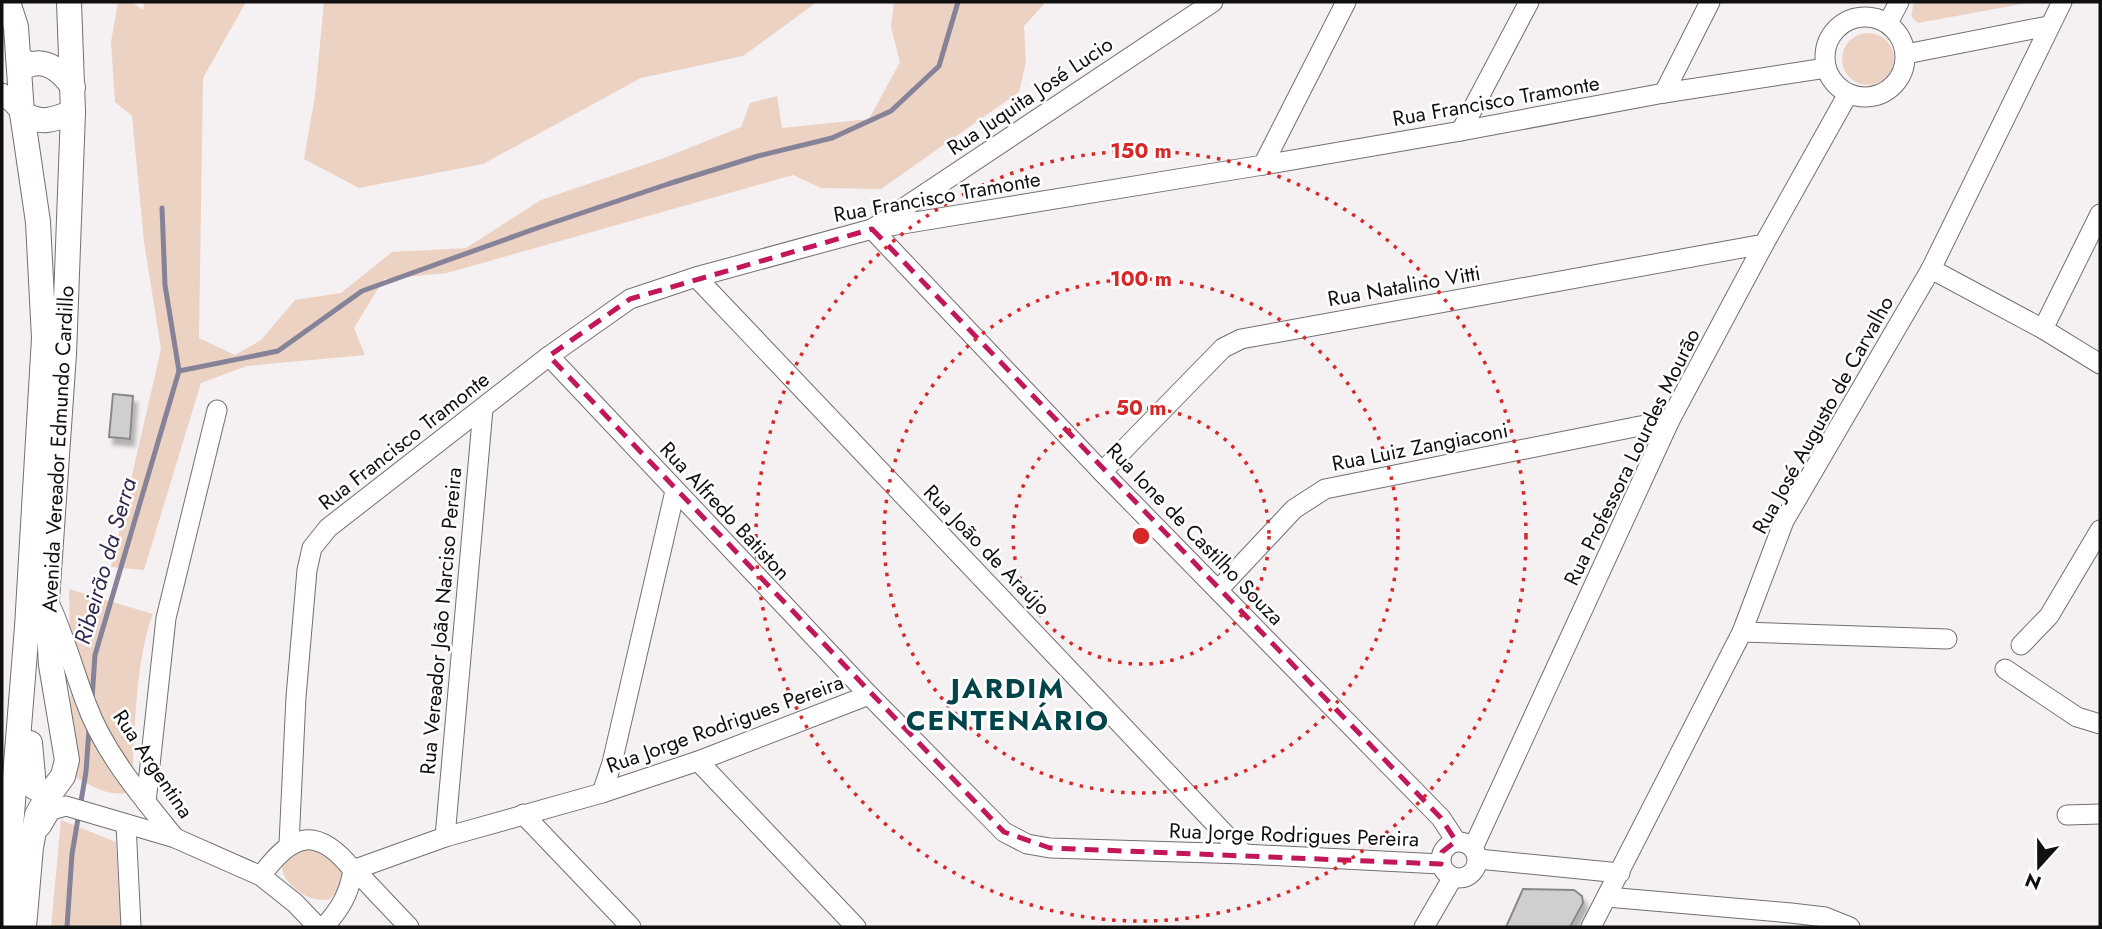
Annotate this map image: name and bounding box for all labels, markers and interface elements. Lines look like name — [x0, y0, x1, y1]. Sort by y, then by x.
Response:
street label: Rua Juquita José Lucio — [941, 29, 1119, 163]
street label: Rua Francisco Tramonte — [1390, 68, 1602, 134]
text: 150 m — [1110, 136, 1172, 166]
street label: Rua Francisco Tramonte — [831, 164, 1043, 230]
street label: Rua Natalino Vitti — [1325, 258, 1483, 314]
text: 100 m — [1110, 264, 1172, 294]
street label: Avenida Vereador Edmundo Cardillo — [34, 285, 82, 613]
street label: Rua José Augusto de Carvalho — [1745, 290, 1901, 540]
street label: Rua Professora Lourdes Mourão — [1557, 323, 1707, 591]
street label: Rua Francisco Tramonte — [312, 365, 496, 517]
text: 50 m — [1116, 393, 1166, 423]
street label: Rua Luiz Zangiaconi — [1329, 415, 1511, 479]
street label: Rua Alfredo Batiston — [653, 435, 797, 587]
street label: Rua Ione de Castilho Souza — [1100, 436, 1290, 632]
street label: Rua Vereador João Narciso Pereira — [413, 466, 469, 776]
water label: Ribeirão da Serra — [65, 473, 145, 648]
street label: Rua João de Araújo — [917, 478, 1057, 622]
centre of rings — [1129, 524, 1153, 548]
street label: Rua Jorge Rodrigues Pereira — [602, 667, 848, 781]
district label: JARDIM CENTENÁRIO — [906, 668, 1110, 741]
street label: Rua Argentina — [106, 704, 200, 824]
street label: Rua Jorge Rodrigues Pereira — [1168, 816, 1420, 854]
north arrow — [2004, 831, 2074, 901]
text: N — [2021, 866, 2045, 897]

